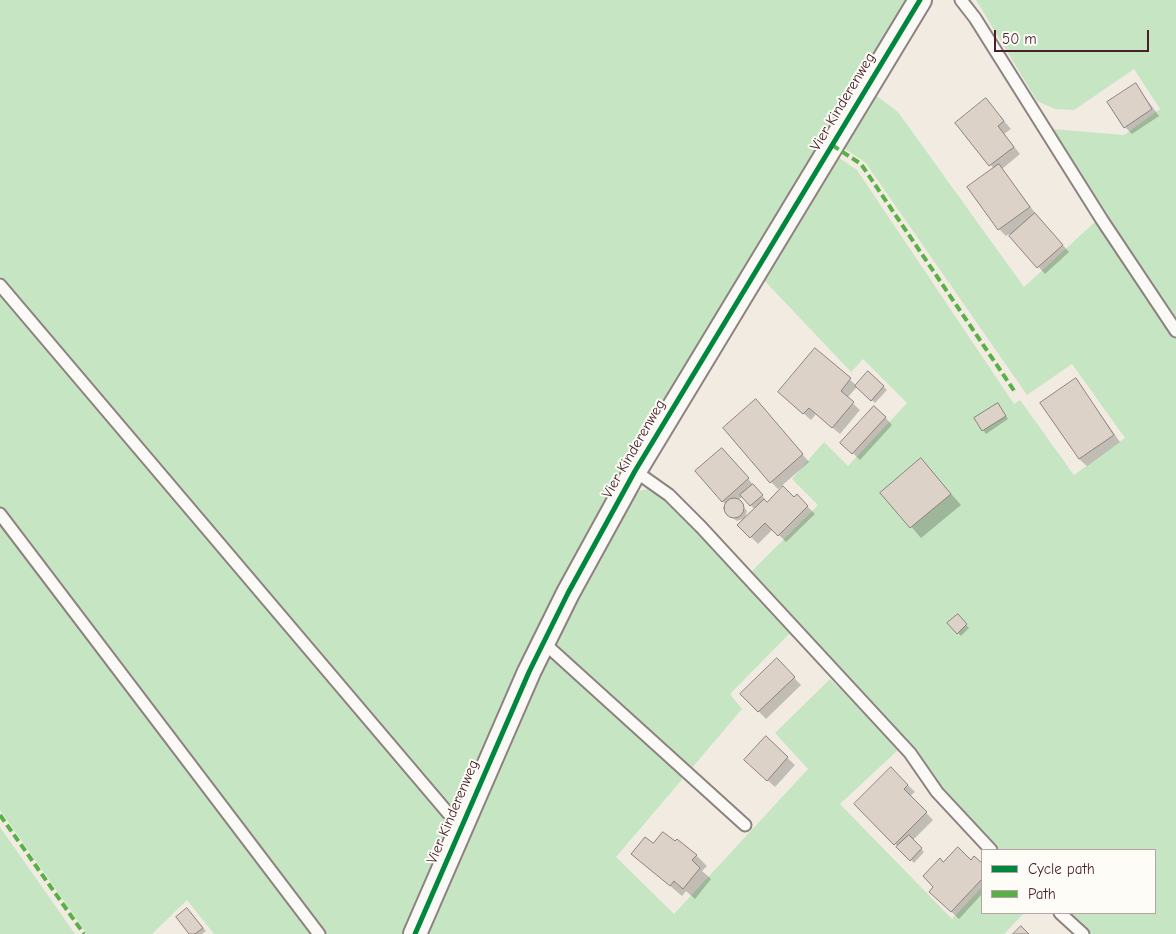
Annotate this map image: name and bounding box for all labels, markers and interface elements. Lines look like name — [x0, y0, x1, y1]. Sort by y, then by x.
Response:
scale bar — [996, 20, 1151, 52]
text: 50 m — [1002, 30, 1037, 48]
street label: Vier Kinderenweg — [807, 50, 879, 154]
street label: Vier Kinderenweg — [598, 396, 670, 502]
street label: Vier Kinderenweg — [423, 757, 483, 867]
legend — [981, 849, 1156, 914]
text: Cycle path — [1028, 860, 1095, 878]
text: Path — [1028, 885, 1056, 903]

